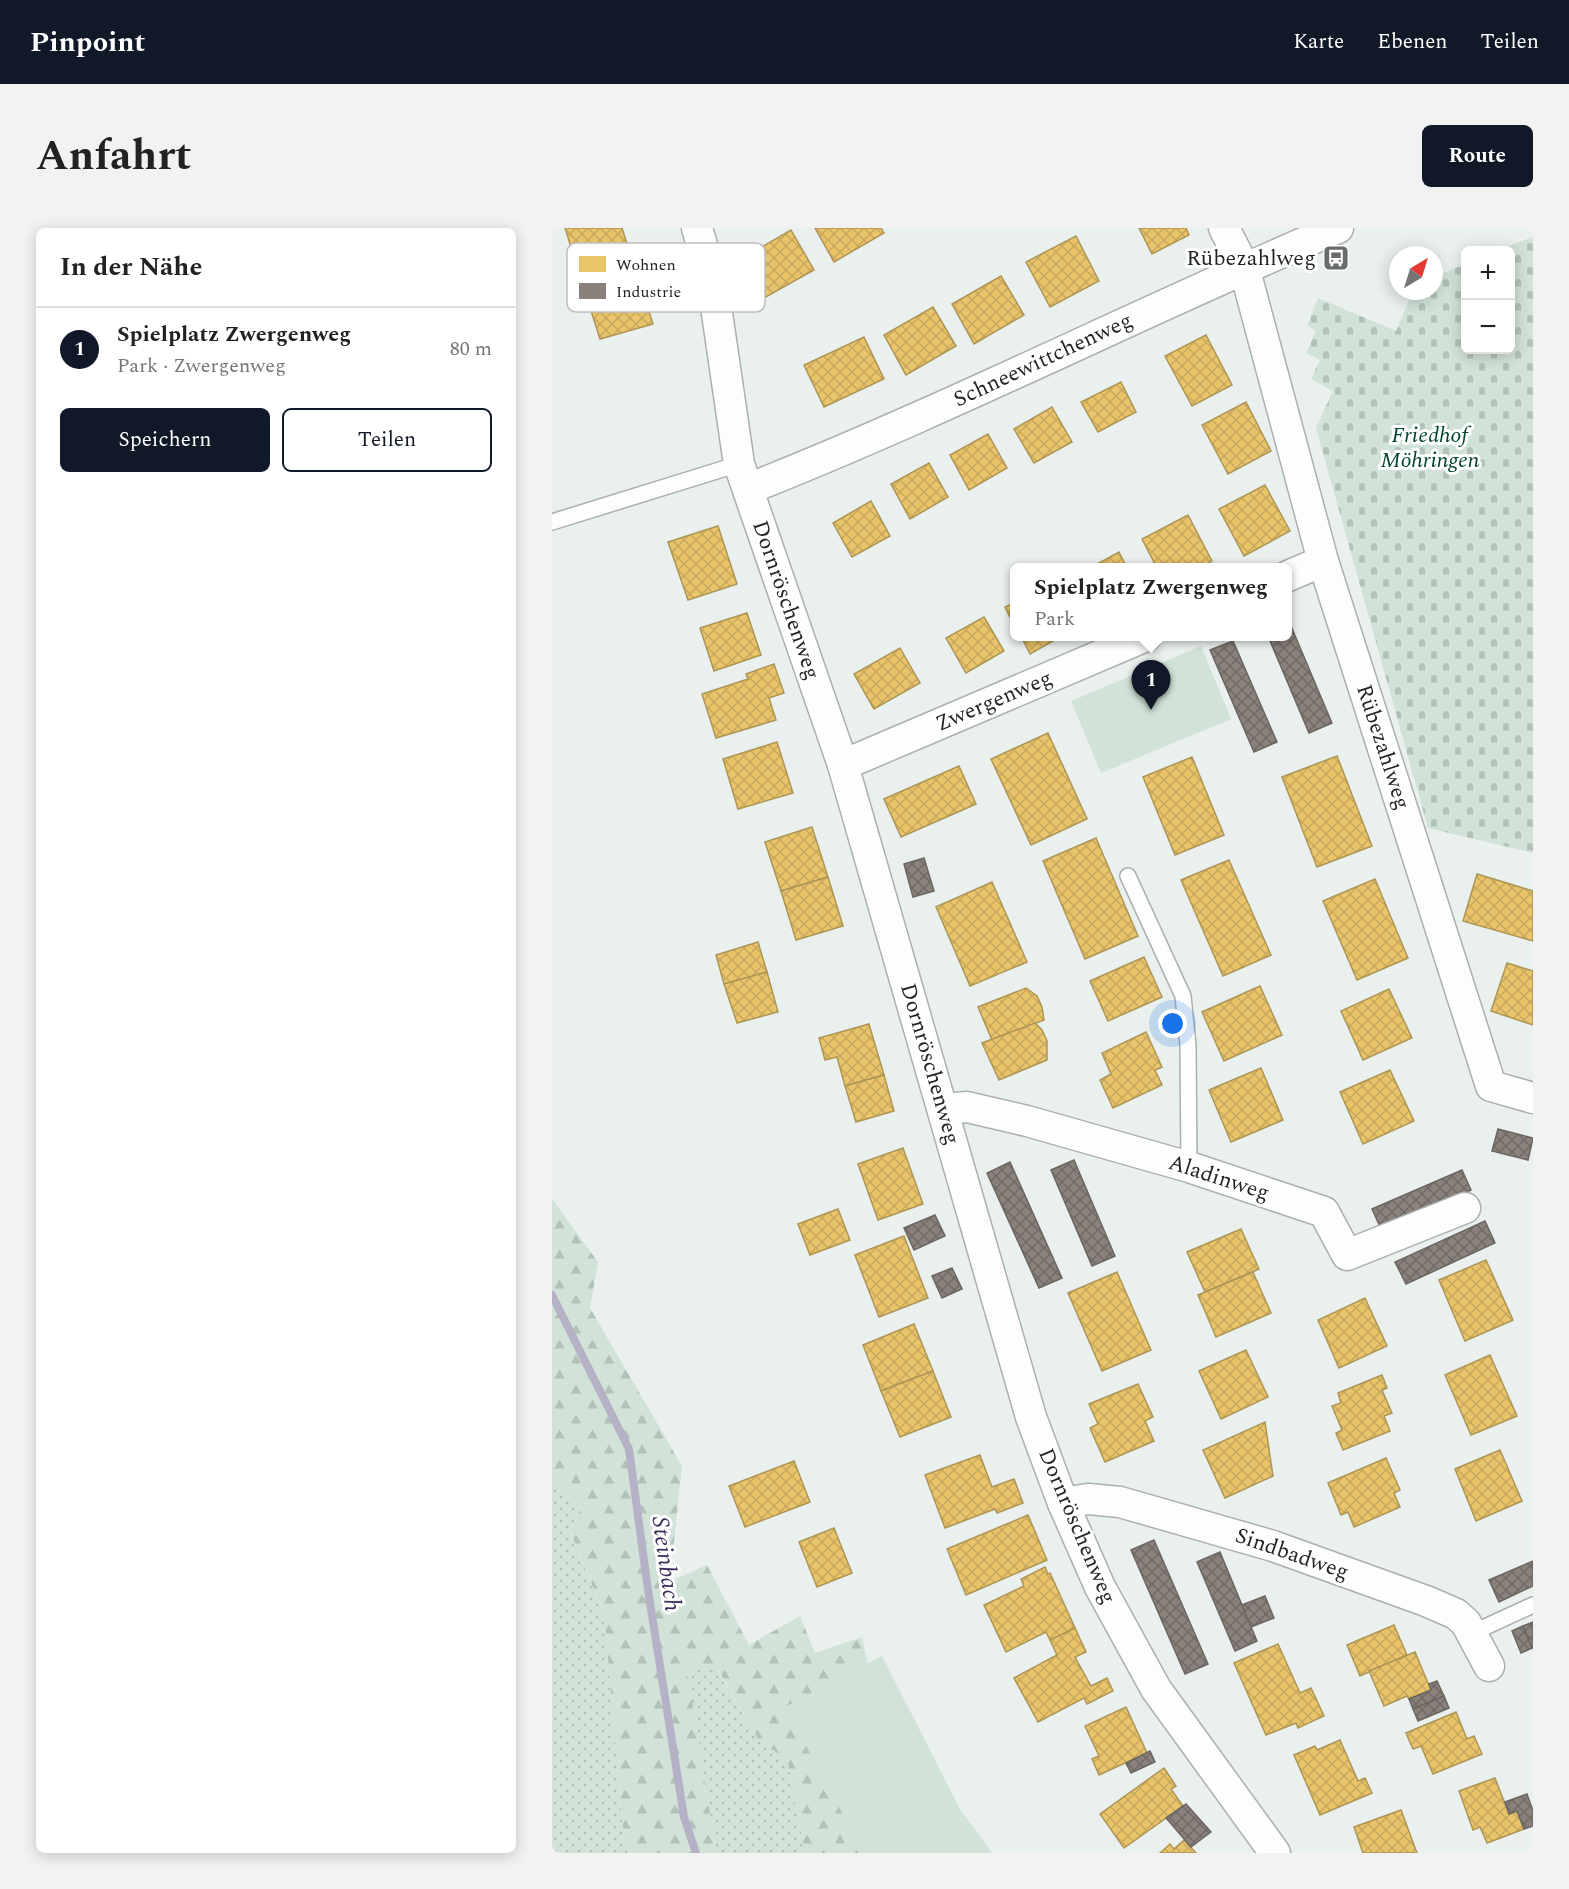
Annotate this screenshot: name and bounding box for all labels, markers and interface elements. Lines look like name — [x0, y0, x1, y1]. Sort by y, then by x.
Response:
text: Pinpoint — [30, 21, 145, 64]
text: Karte — [1293, 26, 1344, 58]
text: Ebenen — [1377, 26, 1448, 58]
text: Teilen — [1481, 26, 1539, 58]
text: Anfahrt — [36, 125, 192, 188]
button: Route — [1422, 125, 1533, 187]
place label: Rübezahlweg — [1186, 242, 1316, 275]
legend — [567, 243, 765, 312]
bus stop icon: Rübezahlweg — [1321, 243, 1351, 273]
north arrow — [1389, 246, 1443, 300]
map controls — [1461, 246, 1515, 354]
button: + — [1461, 246, 1515, 300]
text: In der Nähe — [60, 247, 202, 287]
text: Wohnen — [616, 253, 676, 277]
text: Industrie — [616, 280, 681, 304]
button: − — [1461, 300, 1515, 354]
street label: Schneewittchenweg — [948, 304, 1138, 416]
text: Spielplatz Zwergenweg — [117, 318, 351, 351]
text: 1 — [74, 334, 85, 364]
text: 80 m — [450, 334, 492, 364]
text: Park · Zwergenweg — [117, 351, 286, 381]
button: Speichern — [60, 408, 270, 472]
button: Teilen — [282, 408, 492, 472]
park label: Friedhof Möhringen — [1381, 419, 1480, 477]
street label: Dornröschenweg — [743, 516, 829, 684]
popup — [1010, 563, 1292, 641]
text: Spielplatz Zwergenweg — [1034, 571, 1268, 604]
text: Park — [1034, 604, 1075, 634]
pin: 1 — [1132, 660, 1170, 710]
street label: Zwergenweg — [930, 662, 1058, 740]
street label: Rübezahlweg — [1347, 680, 1419, 814]
street label: Dornröschenweg — [891, 979, 969, 1149]
your location — [1158, 1009, 1187, 1038]
street label: Aladinweg — [1164, 1146, 1274, 1210]
street label: Dornröschenweg — [1029, 1443, 1125, 1609]
water label: Steinbach — [642, 1514, 690, 1614]
street label: Sindbadweg — [1231, 1519, 1353, 1589]

